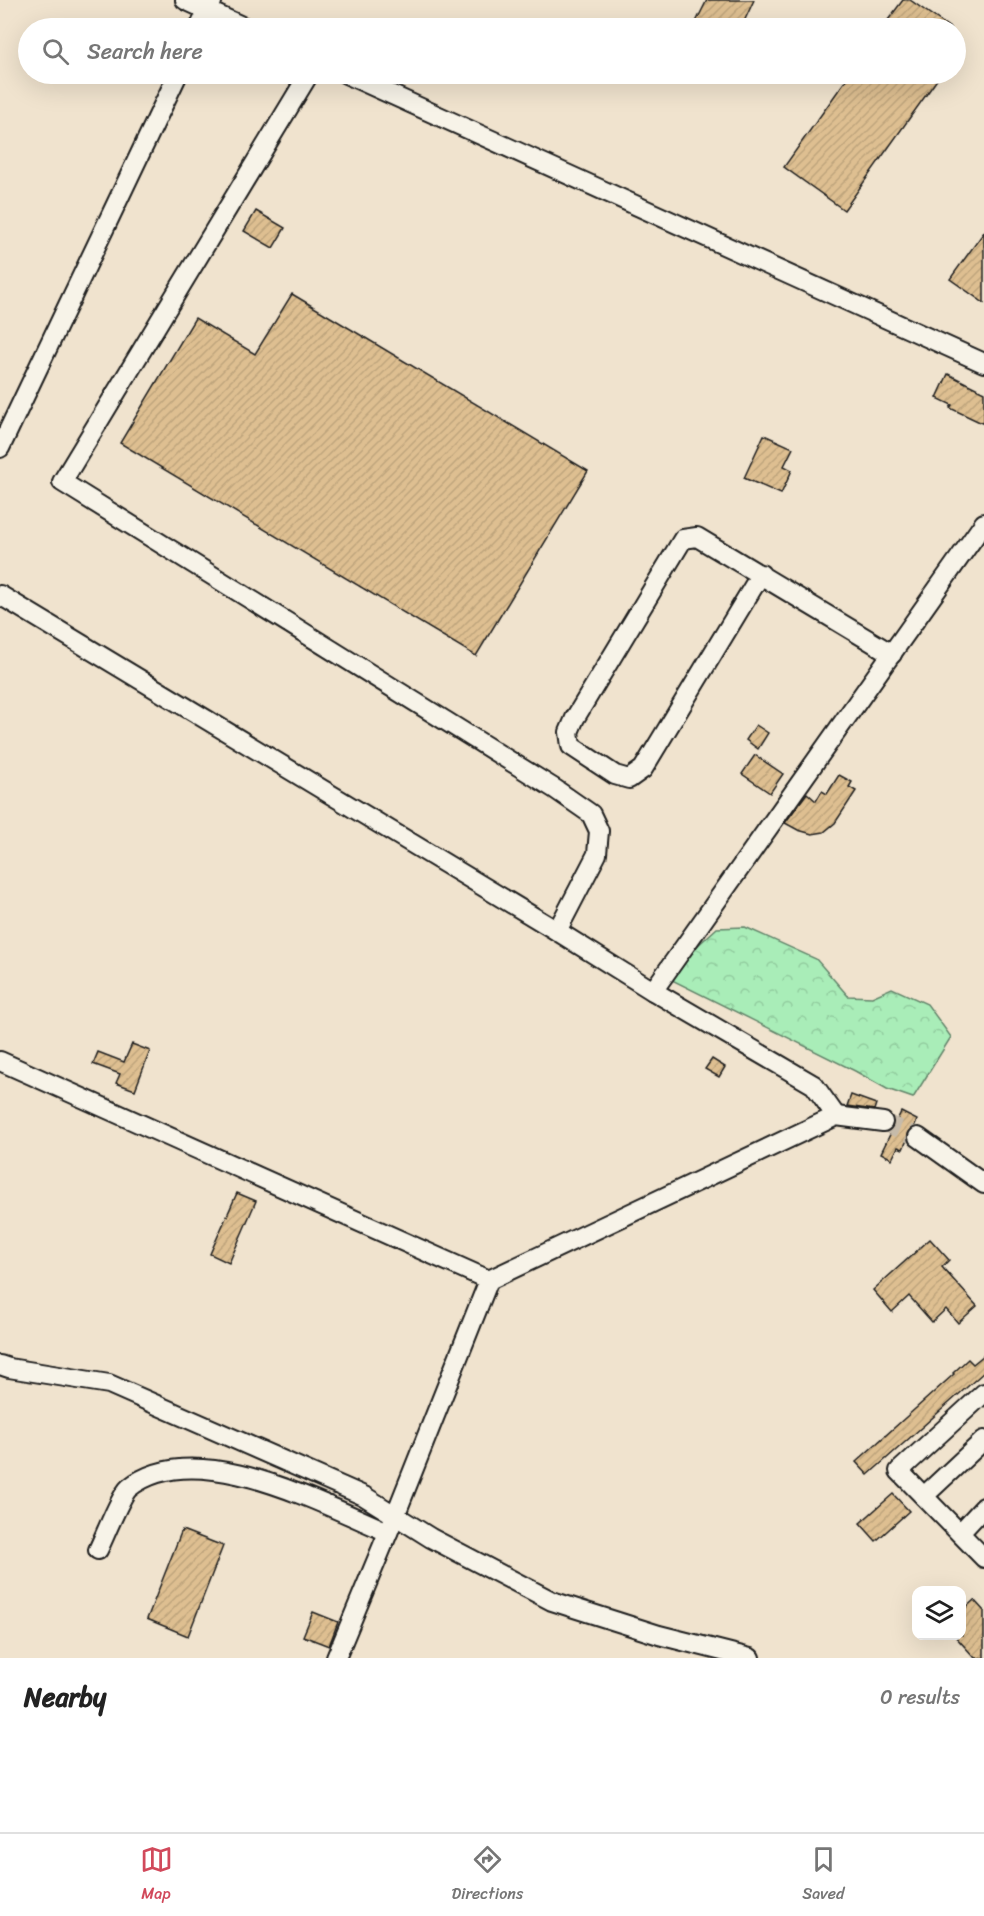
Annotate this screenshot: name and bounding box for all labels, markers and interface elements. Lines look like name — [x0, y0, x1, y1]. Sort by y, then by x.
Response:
search box — [18, 18, 966, 84]
text: Search here — [87, 32, 203, 71]
icon: search — [39, 35, 72, 68]
map controls — [912, 1586, 966, 1640]
button: layers — [912, 1586, 966, 1640]
text: Nearby — [24, 1674, 106, 1720]
text: 0 results — [880, 1680, 960, 1715]
tab: Map — [140, 1843, 173, 1908]
tab: Directions — [452, 1843, 523, 1908]
tab: Saved — [802, 1843, 844, 1908]

